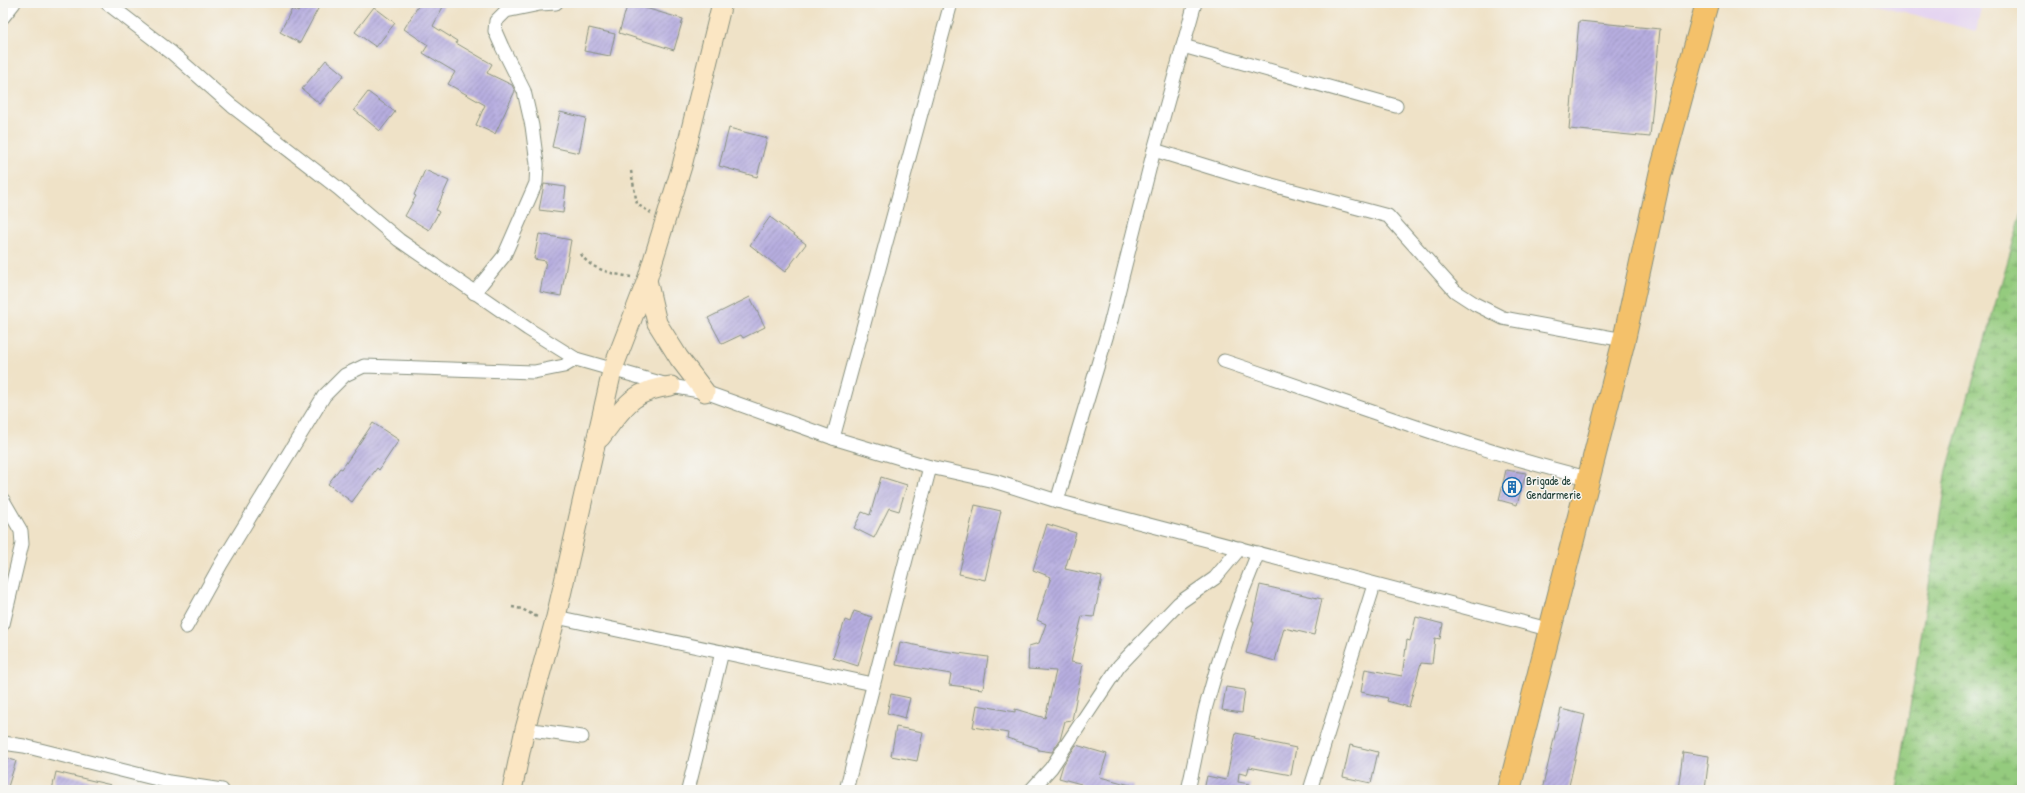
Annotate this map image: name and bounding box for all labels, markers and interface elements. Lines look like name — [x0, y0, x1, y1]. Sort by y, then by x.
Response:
place label: Brigade de Gendarmerie — [1526, 472, 1581, 503]
building icon: Brigade de Gendarmerie — [1501, 476, 1523, 498]

